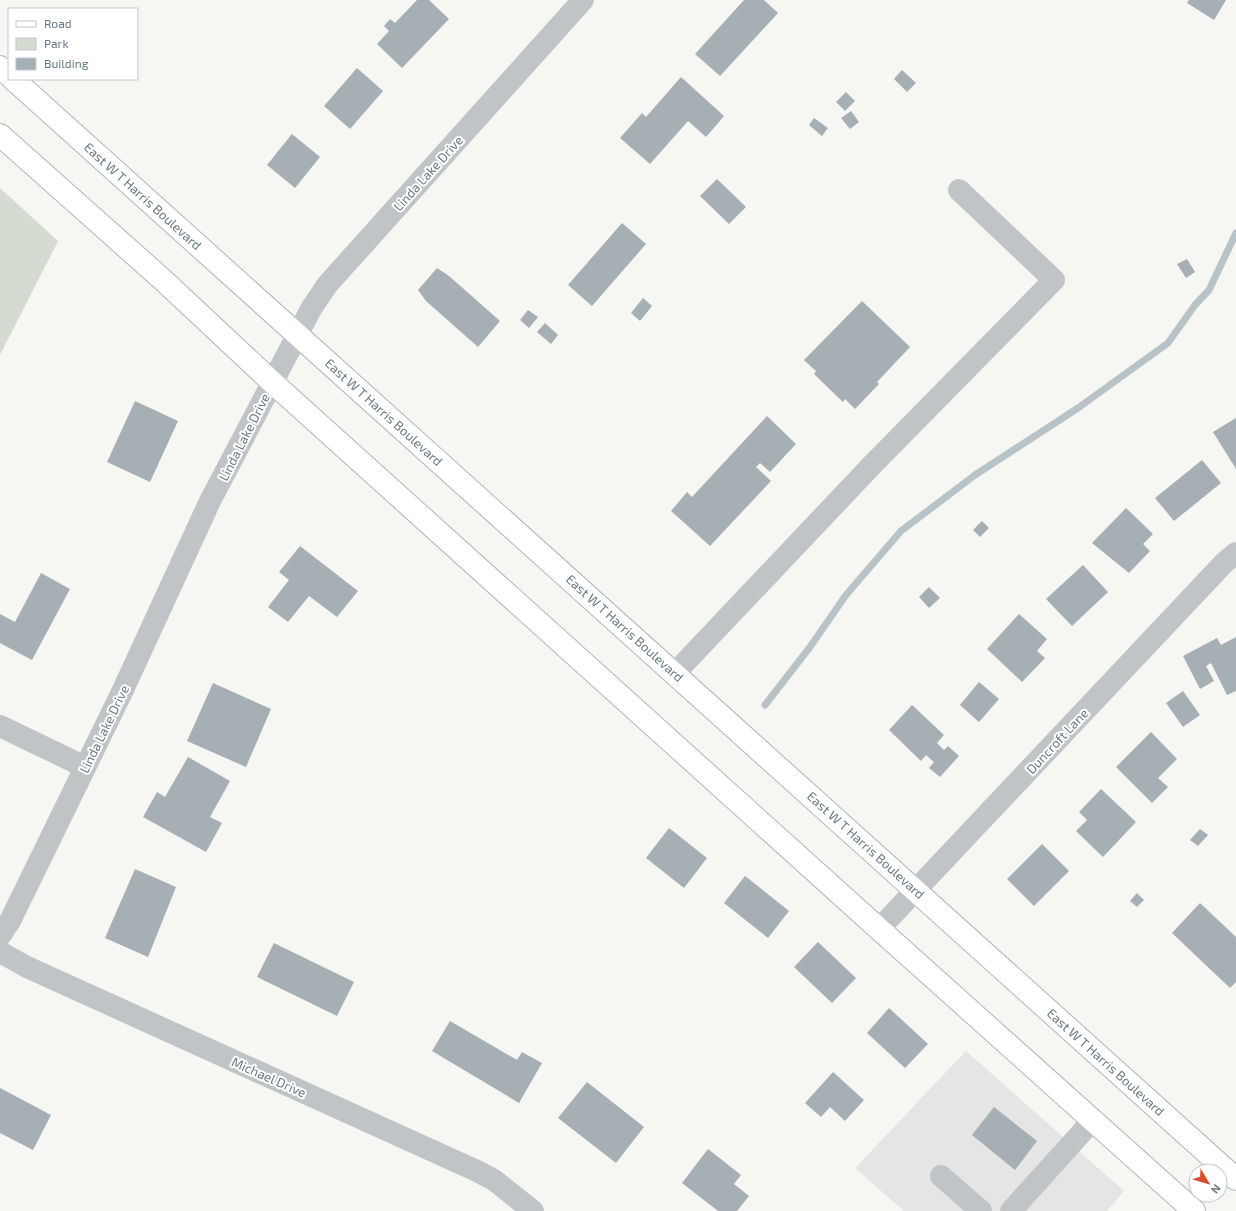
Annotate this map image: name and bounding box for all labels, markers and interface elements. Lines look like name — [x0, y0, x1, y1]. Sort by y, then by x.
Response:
legend — [8, 8, 138, 80]
text: Road — [44, 16, 72, 30]
text: Park — [44, 36, 69, 50]
text: Building — [44, 56, 89, 70]
street label: Linda Lake Drive — [390, 132, 466, 214]
street label: East W T Harris Boulevard — [81, 139, 205, 253]
street label: East W T Harris Boulevard — [322, 355, 446, 469]
street label: Linda Lake Drive — [215, 391, 273, 483]
street label: East W T Harris Boulevard — [563, 571, 687, 685]
street label: Linda Lake Drive — [76, 682, 132, 776]
street label: Duncroft Lane — [1023, 705, 1091, 777]
street label: East W T Harris Boulevard — [804, 788, 928, 902]
street label: East W T Harris Boulevard — [1044, 1005, 1168, 1119]
street label: Michael Drive — [229, 1053, 309, 1101]
north arrow — [1188, 1163, 1228, 1203]
text: N — [1209, 1182, 1224, 1197]

